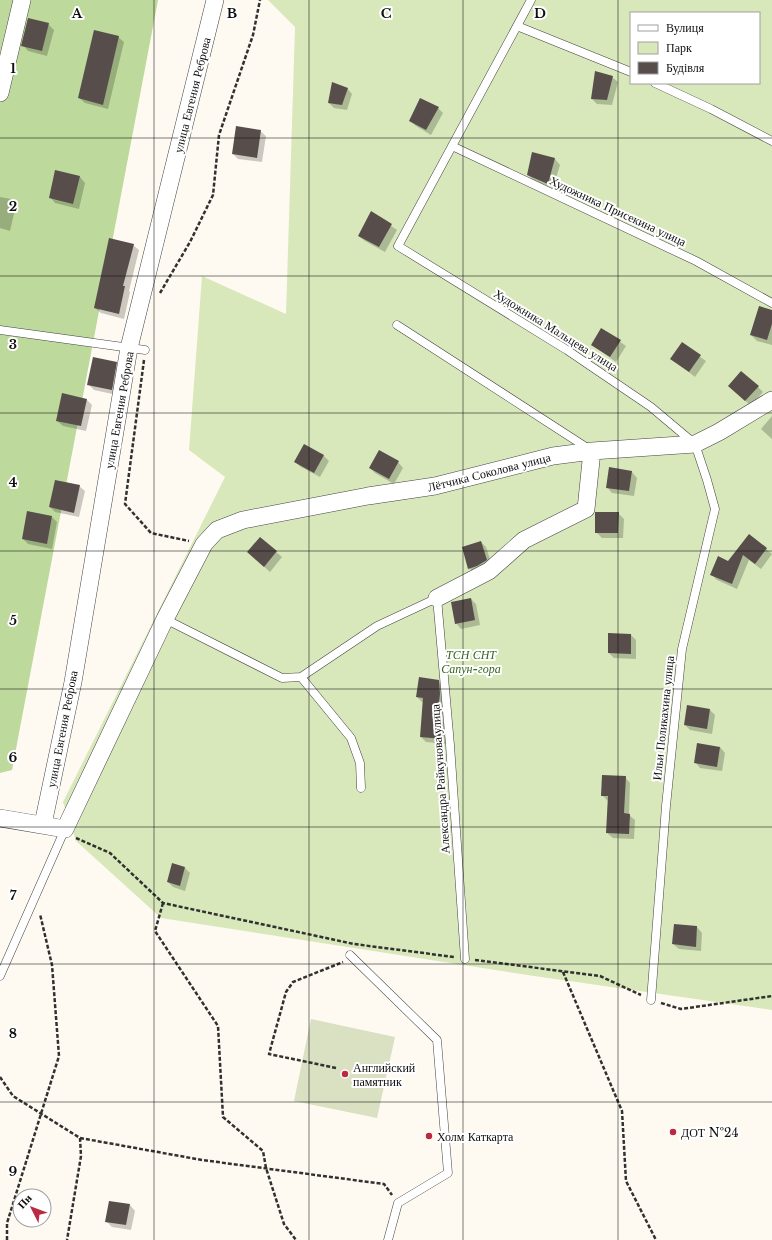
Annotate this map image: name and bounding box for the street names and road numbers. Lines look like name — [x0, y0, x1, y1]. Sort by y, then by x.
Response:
street label: улица Евгения Реброва — [170, 35, 214, 154]
street label: Художника Присекина улица — [547, 173, 689, 250]
street label: Художника Мальцева улица — [491, 286, 621, 375]
street label: улица Евгения Реброва — [101, 350, 137, 470]
street label: Лётчика Соколова улица — [426, 449, 553, 495]
street label: Ильи Поликахина улица — [649, 654, 677, 781]
street label: улица Евгения Реброва — [43, 669, 81, 789]
street label: Александра Райкунова улица — [427, 703, 453, 854]

